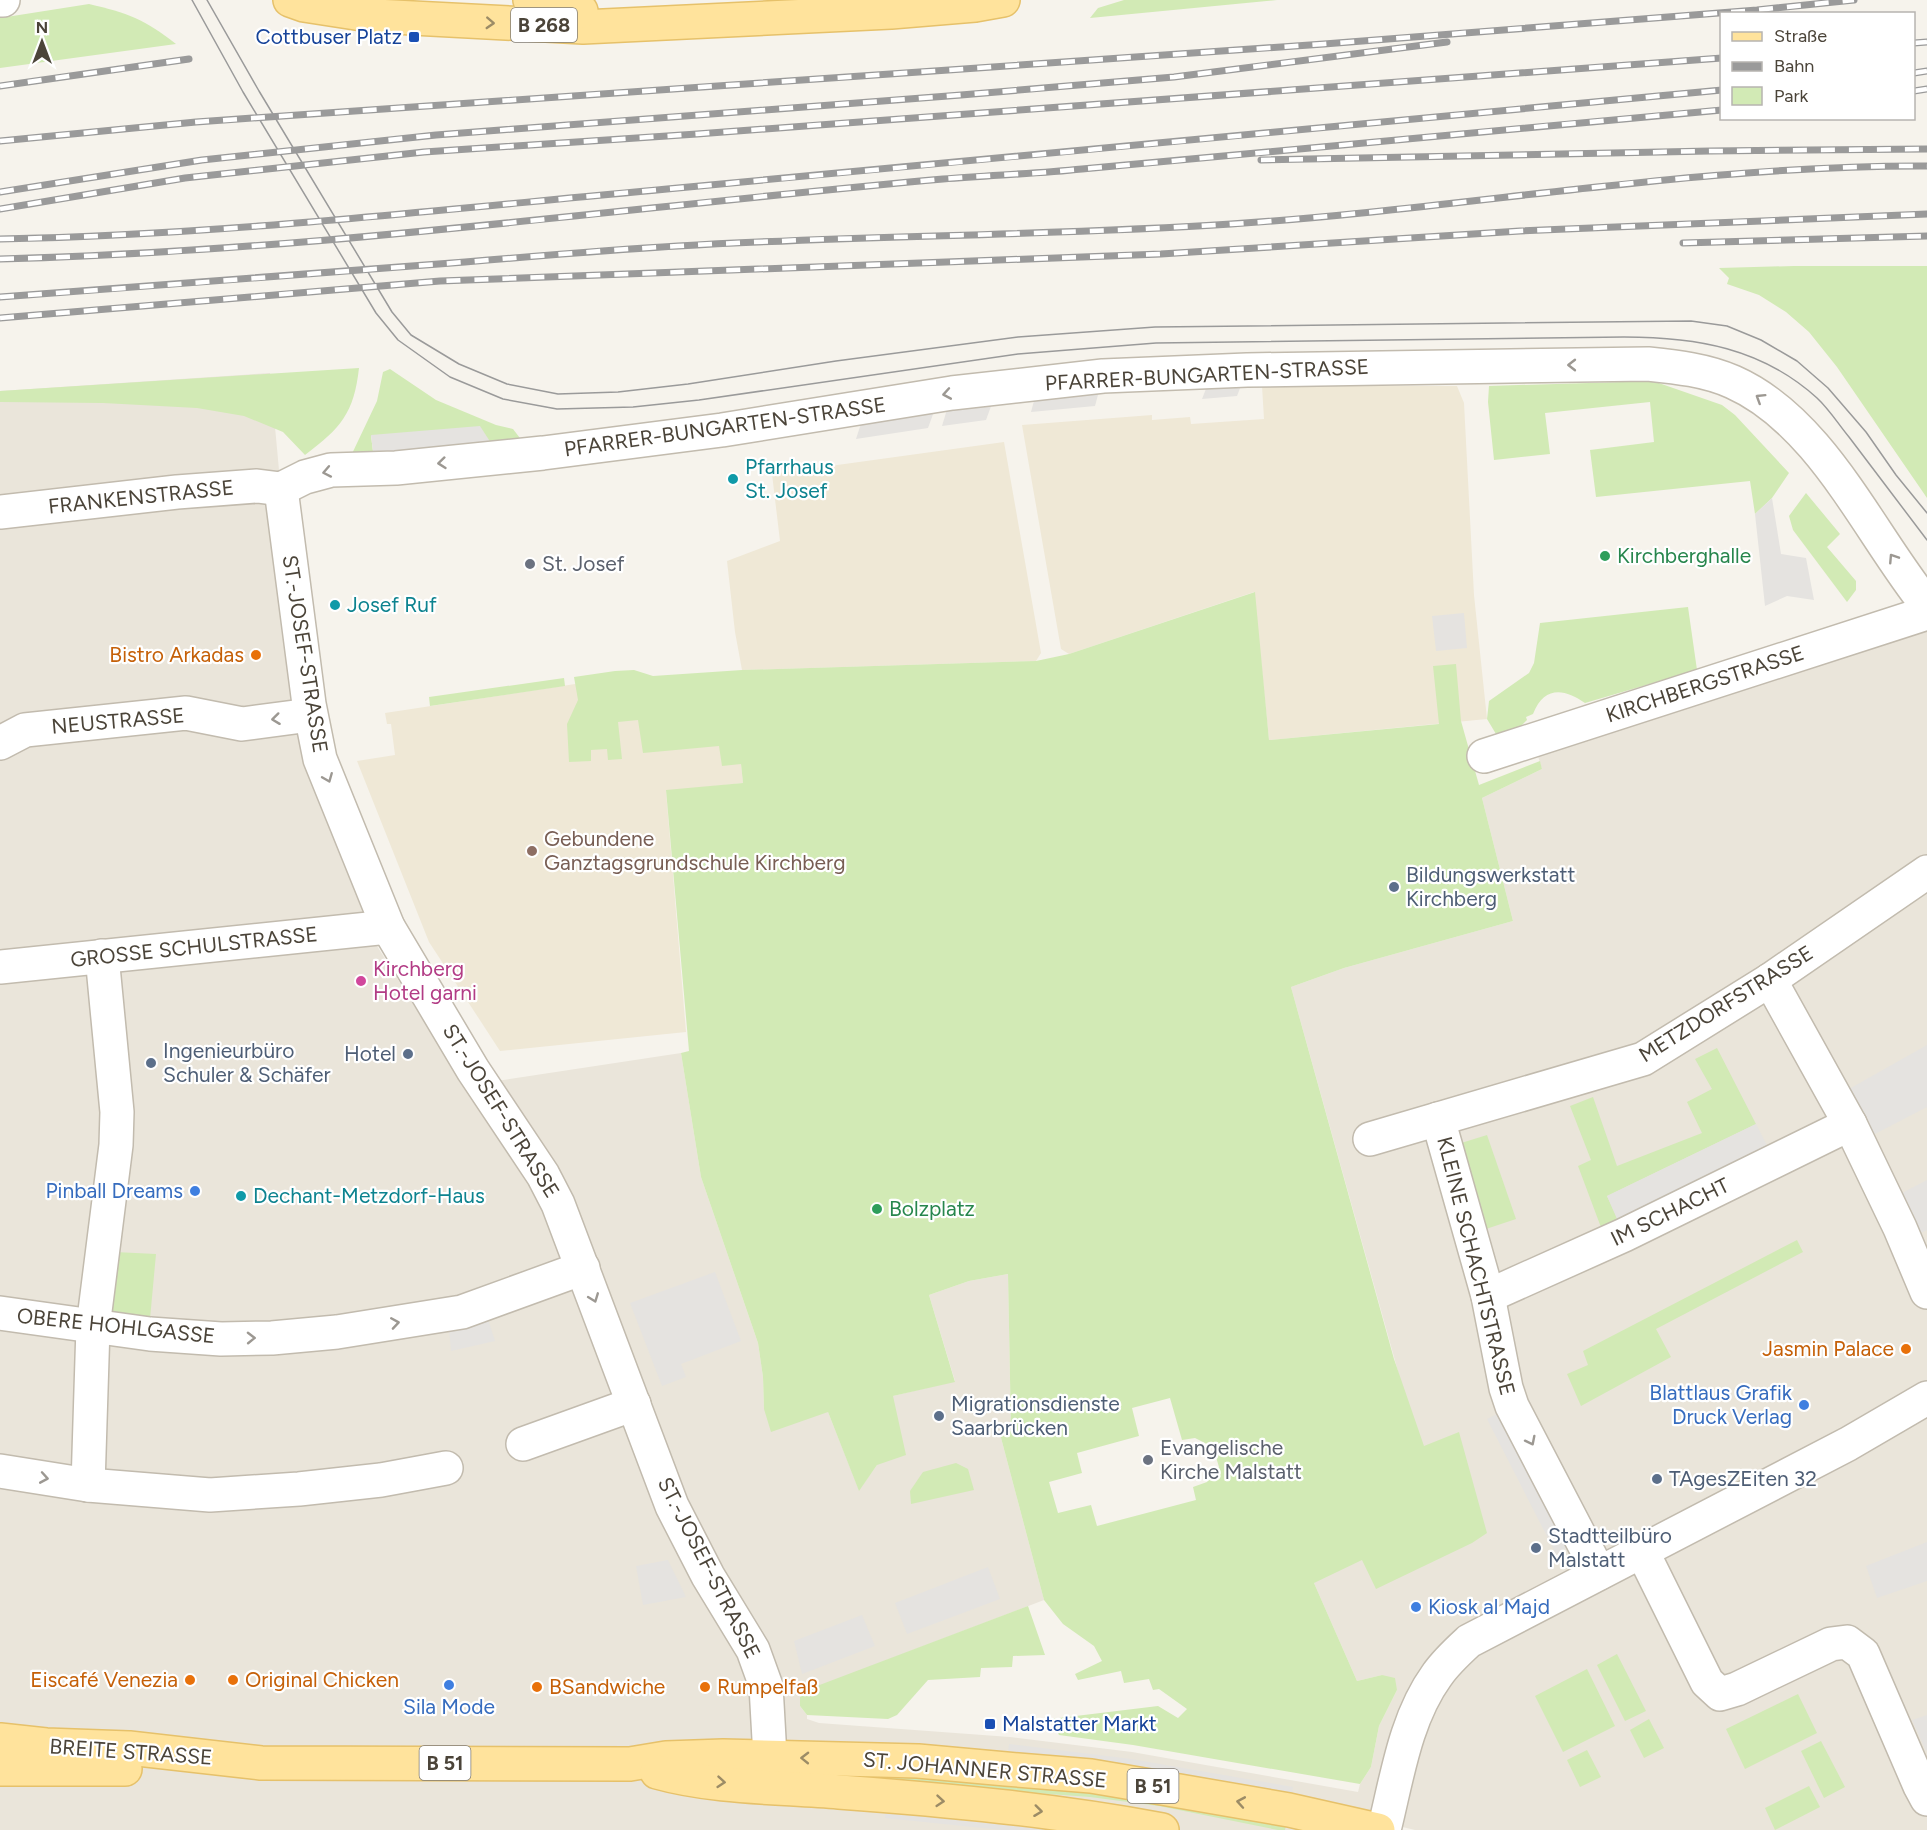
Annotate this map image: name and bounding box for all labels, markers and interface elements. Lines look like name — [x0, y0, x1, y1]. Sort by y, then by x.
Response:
road number: B 268 — [511, 8, 577, 42]
north arrow — [12, 12, 72, 72]
legend — [1720, 12, 1915, 120]
one-way arrow — [485, 16, 494, 29]
text: N — [36, 18, 48, 37]
place label: Cottbuser Platz — [256, 24, 402, 49]
text: Straße — [1774, 25, 1827, 47]
marker: Cottbuser Platz — [407, 30, 421, 44]
text: Bahn — [1774, 55, 1814, 77]
text: Park — [1774, 85, 1809, 107]
street label: PFARRER-BUNGARTEN-STRASSE — [1044, 354, 1370, 395]
one-way arrow — [1567, 359, 1576, 371]
one-way arrow — [942, 387, 952, 400]
street label: PFARRER-BUNGARTEN-STRASSE — [562, 392, 887, 461]
one-way arrow — [1756, 393, 1766, 405]
place label: Pfarrhaus St. Josef — [745, 454, 834, 503]
one-way arrow — [438, 456, 447, 469]
one-way arrow — [322, 465, 332, 478]
marker: Pfarrhaus St. Josef — [726, 472, 740, 486]
street label: FRANKENSTRASSE — [47, 474, 235, 519]
place label: Kirchberghalle — [1617, 543, 1751, 568]
marker: Kirchberghalle — [1598, 549, 1612, 563]
place label: St. Josef — [542, 551, 625, 576]
street label: ST.-JOSEF-STRASSE — [277, 553, 334, 755]
one-way arrow — [1889, 554, 1900, 565]
marker: St. Josef — [523, 557, 537, 571]
place label: Josef Ruf — [347, 592, 437, 617]
marker: Josef Ruf — [328, 598, 342, 612]
street label: KIRCHBERGSTRASSE — [1603, 640, 1807, 727]
place label: Bistro Arkadas — [109, 642, 244, 667]
marker: Bistro Arkadas — [249, 648, 263, 662]
street label: NEUSTRASSE — [50, 702, 186, 739]
one-way arrow — [272, 713, 281, 725]
one-way arrow — [321, 772, 333, 783]
place label: Gebundene Ganztagsgrundschule Kirchberg — [544, 826, 846, 875]
marker: Gebundene Ganztagsgrundschule Kirchberg — [525, 844, 539, 858]
place label: Bildungswerkstatt Kirchberg — [1406, 862, 1575, 911]
marker: Bildungswerkstatt Kirchberg — [1387, 880, 1401, 894]
street label: GROSSE SCHULSTRASSE — [69, 921, 319, 972]
street label: METZDORFSTRASSE — [1634, 940, 1817, 1067]
place label: Kirchberg Hotel garni — [373, 956, 477, 1005]
marker: Kirchberg Hotel garni — [354, 974, 368, 988]
street label: ST.-JOSEF-STRASSE — [438, 1019, 565, 1202]
place label: Ingenieurbüro Schuler & Schäfer — [163, 1038, 331, 1087]
place label: Hotel — [344, 1041, 396, 1066]
marker: Hotel — [401, 1047, 415, 1061]
marker: Ingenieurbüro Schuler & Schäfer — [144, 1056, 158, 1070]
street label: KLEINE SCHACHTSTRASSE — [1432, 1134, 1521, 1398]
street label: IM SCHACHT — [1606, 1172, 1733, 1251]
place label: Pinball Dreams — [45, 1178, 183, 1203]
place label: Dechant-Metzdorf-Haus — [253, 1183, 485, 1208]
marker: Pinball Dreams — [188, 1184, 202, 1198]
marker: Dechant-Metzdorf-Haus — [234, 1189, 248, 1203]
place label: Bolzplatz — [889, 1196, 975, 1221]
marker: Bolzplatz — [870, 1202, 884, 1216]
one-way arrow — [587, 1292, 599, 1303]
street label: OBERE HOHLGASSE — [16, 1303, 216, 1348]
one-way arrow — [390, 1317, 399, 1329]
one-way arrow — [246, 1332, 255, 1344]
place label: Jasmin Palace — [1762, 1336, 1894, 1361]
marker: Jasmin Palace — [1899, 1342, 1913, 1356]
place label: Blattlaus Grafik Druck Verlag — [1649, 1380, 1793, 1429]
place label: Migrationsdienste Saarbrücken — [951, 1391, 1120, 1440]
marker: Blattlaus Grafik Druck Verlag — [1797, 1398, 1811, 1412]
marker: Migrationsdienste Saarbrücken — [932, 1409, 946, 1423]
place label: Evangelische Kirche Malstatt — [1160, 1435, 1302, 1484]
one-way arrow — [1523, 1435, 1535, 1446]
marker: Evangelische Kirche Malstatt — [1141, 1453, 1155, 1467]
place label: TAgesZEiten 32 — [1669, 1466, 1817, 1491]
one-way arrow — [39, 1471, 49, 1484]
marker: TAgesZEiten 32 — [1650, 1472, 1664, 1486]
street label: ST.-JOSEF-STRASSE — [653, 1473, 766, 1663]
place label: Stadtteilbüro Malstatt — [1548, 1523, 1672, 1572]
marker: Stadtteilbüro Malstatt — [1529, 1541, 1543, 1555]
place label: Kiosk al Majd — [1428, 1594, 1550, 1619]
marker: Kiosk al Majd — [1409, 1600, 1423, 1614]
place label: Eiscafé Venezia — [30, 1667, 178, 1692]
place label: Original Chicken — [245, 1667, 399, 1692]
marker: Eiscafé Venezia — [183, 1673, 197, 1687]
marker: Original Chicken — [226, 1673, 240, 1687]
place label: BSandwiche — [549, 1674, 665, 1699]
place label: Rumpelfaß — [717, 1674, 818, 1699]
marker: Sila Mode — [442, 1678, 456, 1692]
marker: BSandwiche — [530, 1680, 544, 1694]
marker: Rumpelfaß — [698, 1680, 712, 1694]
place label: Sila Mode — [403, 1694, 495, 1719]
place label: Malstatter Markt — [1002, 1711, 1157, 1736]
marker: Malstatter Markt — [983, 1717, 997, 1731]
street label: BREITE STRASSE — [49, 1733, 213, 1770]
road number: B 51 — [420, 1746, 470, 1780]
street label: ST. JOHANNER STRASSE — [862, 1746, 1108, 1793]
one-way arrow — [800, 1751, 809, 1764]
road number: B 51 — [1128, 1769, 1178, 1803]
one-way arrow — [717, 1776, 726, 1789]
one-way arrow — [935, 1794, 944, 1807]
one-way arrow — [1237, 1796, 1247, 1809]
one-way arrow — [1033, 1805, 1042, 1817]

